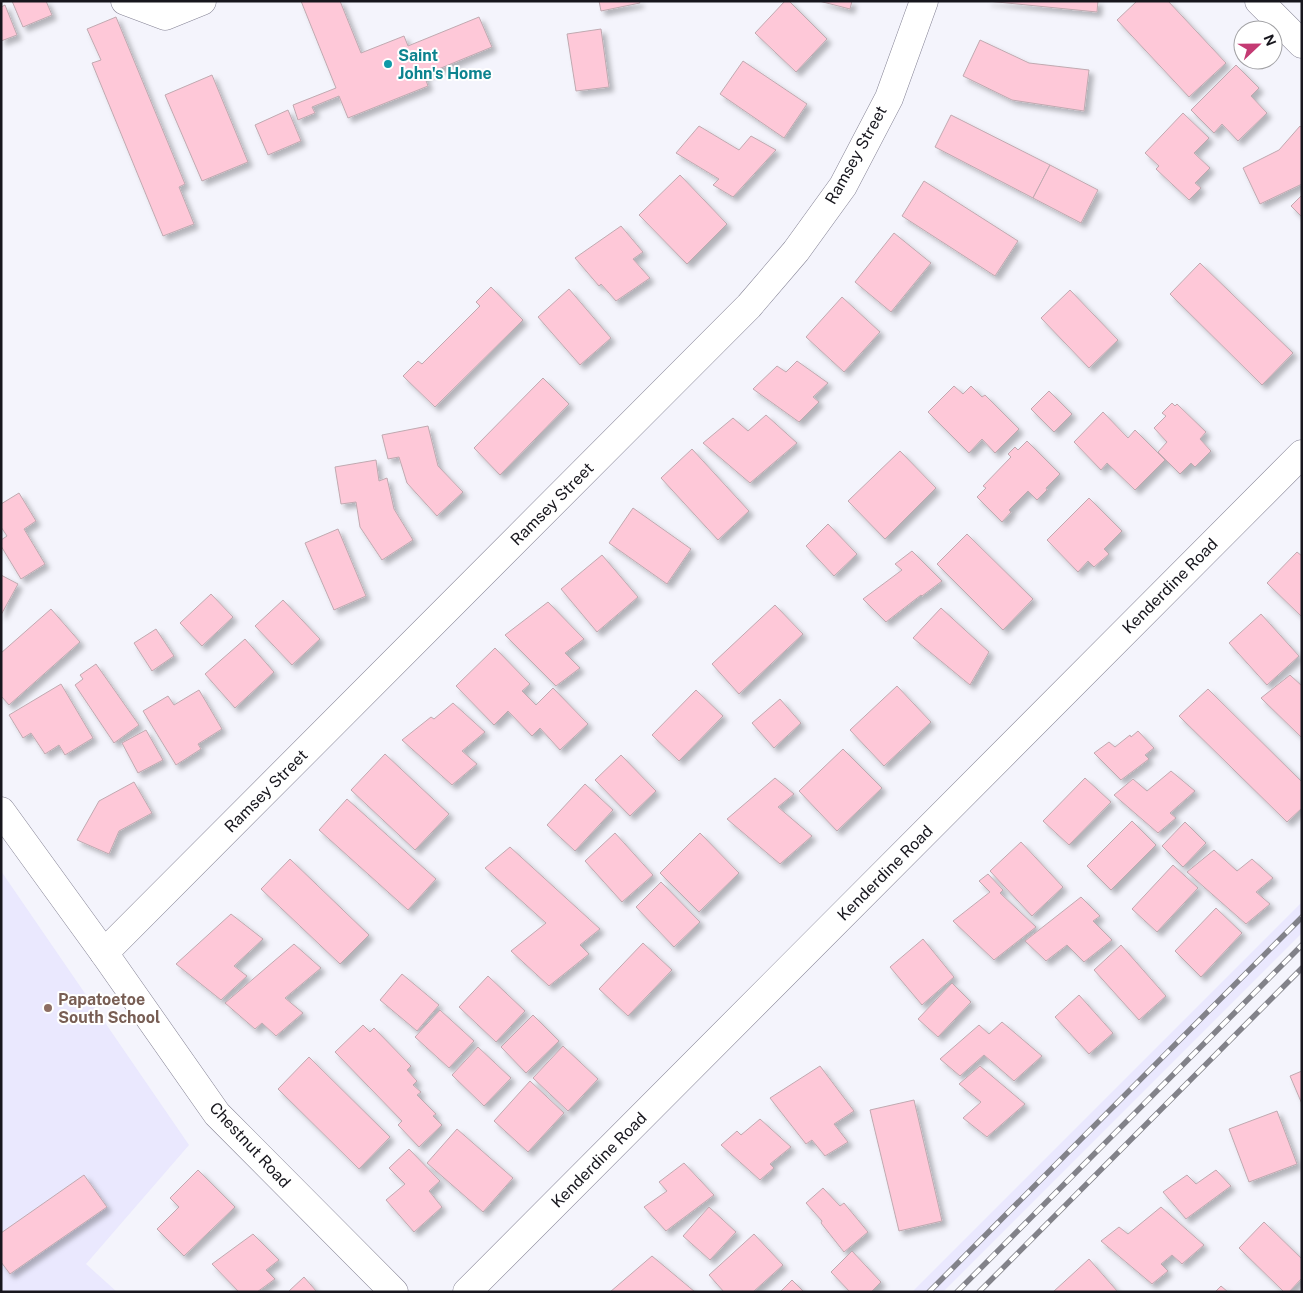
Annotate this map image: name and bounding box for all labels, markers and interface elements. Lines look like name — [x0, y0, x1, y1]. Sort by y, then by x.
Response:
north arrow — [1233, 20, 1283, 70]
text: N — [1261, 32, 1280, 48]
place label: Saint John's Home — [398, 46, 492, 83]
marker: Saint John's Home — [382, 58, 394, 70]
street label: Ramsey Street — [821, 103, 891, 207]
street label: Ramsey Street — [507, 459, 597, 549]
street label: Kenderdine Road — [1118, 534, 1222, 638]
street label: Ramsey Street — [221, 746, 311, 836]
street label: Kenderdine Road — [833, 821, 937, 925]
place label: Papatoetoe South School — [58, 990, 160, 1027]
marker: Papatoetoe South School — [42, 1002, 54, 1014]
street label: Chestnut Road — [206, 1098, 294, 1192]
street label: Kenderdine Road — [547, 1108, 651, 1212]

